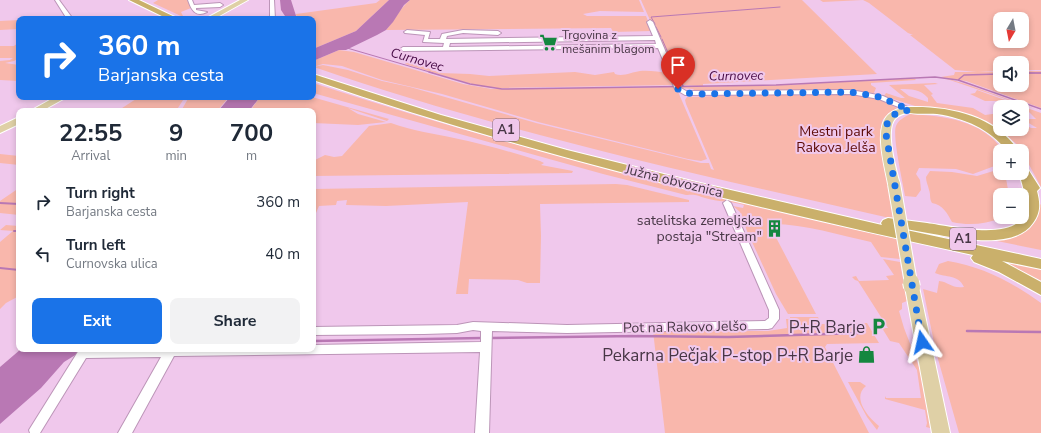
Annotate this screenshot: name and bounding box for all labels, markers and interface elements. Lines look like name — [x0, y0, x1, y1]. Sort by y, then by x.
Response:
north arrow — [993, 12, 1029, 48]
map controls — [993, 12, 1029, 224]
text: 360 m — [98, 27, 181, 65]
place label: Trgovina z mešanim blagom — [562, 27, 655, 57]
icon: right — [32, 32, 84, 84]
supermarket icon: Trgovina z mešanim blagom — [539, 32, 559, 52]
water label: Curnovec — [388, 44, 447, 76]
pin — [661, 48, 695, 89]
icon: arrive — [667, 54, 689, 76]
button: sound — [993, 56, 1029, 92]
text: Barjanska cesta — [98, 63, 224, 87]
water label: Curnovec — [709, 67, 764, 85]
button: layers — [993, 100, 1029, 136]
text: 22:55 — [59, 117, 122, 149]
text: 9 — [169, 117, 183, 149]
text: 700 — [230, 117, 273, 149]
road number: A1 — [493, 119, 519, 141]
park label: Mestni park Rakova Jelša — [796, 122, 876, 157]
button: + — [993, 144, 1029, 180]
text: Arrival — [71, 147, 110, 165]
text: min — [165, 147, 187, 165]
text: m — [246, 147, 257, 165]
street label: Južna obvoznica — [622, 159, 725, 202]
text: Turn right — [66, 183, 135, 203]
button: − — [993, 188, 1029, 224]
icon: right — [32, 191, 54, 213]
text: 360 m — [256, 192, 300, 212]
text: Barjanska cesta — [66, 203, 157, 221]
place label: satelitska zemeljska postaja "Stream" — [637, 211, 762, 246]
building icon: satelitska zemeljska postaja "Stream" — [765, 218, 785, 238]
road number: A1 — [950, 228, 976, 250]
text: Turn left — [66, 235, 125, 255]
icon: left — [32, 243, 54, 265]
text: 40 m — [265, 244, 300, 264]
text: Curnovska ulica — [66, 255, 158, 273]
button: Exit — [32, 298, 162, 344]
button: Share — [170, 298, 300, 344]
street label: Pot na Rakovo Jelšo — [623, 316, 747, 338]
place label: P+R Barje — [789, 316, 865, 339]
parking icon: P+R Barje — [868, 317, 888, 337]
position arrow — [901, 321, 943, 363]
place label: Pekarna Pečjak P-stop P+R Barje — [602, 344, 853, 367]
shop icon: Pekarna Pečjak P-stop P+R Barje — [856, 345, 876, 365]

